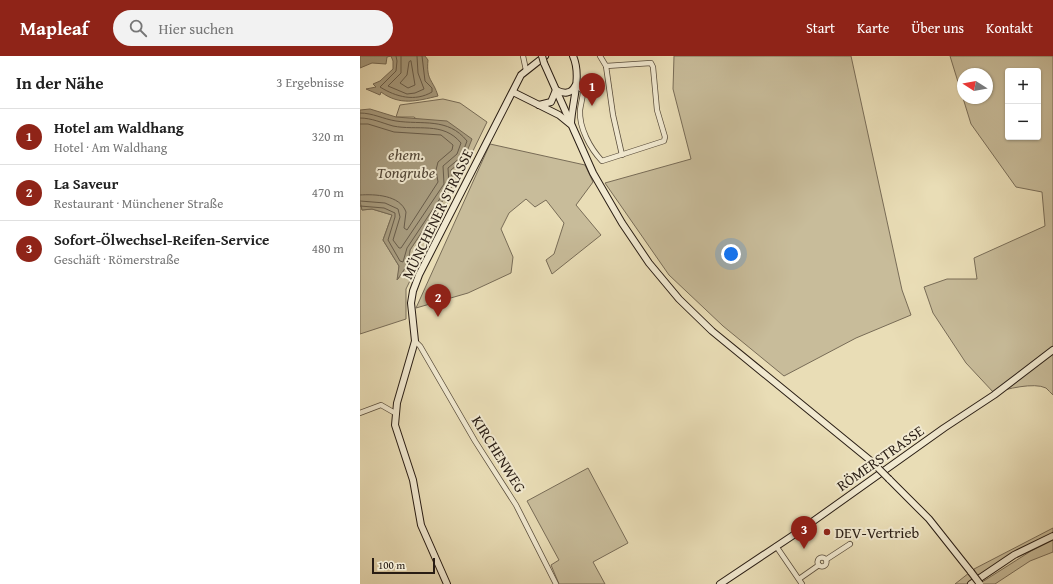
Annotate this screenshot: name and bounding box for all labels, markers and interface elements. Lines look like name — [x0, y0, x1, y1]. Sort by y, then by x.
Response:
search box — [113, 10, 393, 46]
text: Mapleaf — [20, 14, 89, 42]
icon: search — [127, 17, 149, 39]
text: Hier suchen — [159, 18, 234, 39]
text: Start — [806, 18, 835, 38]
text: Karte — [857, 18, 889, 38]
text: Über uns — [911, 18, 964, 38]
text: Kontakt — [986, 18, 1033, 38]
north arrow — [957, 68, 993, 104]
map controls — [1005, 68, 1041, 140]
button: + — [1005, 68, 1041, 104]
text: In der Nähe — [16, 70, 104, 95]
text: 3 Ergebnisse — [276, 73, 344, 92]
pin: 1 — [579, 73, 605, 106]
button: − — [1005, 104, 1041, 140]
text: Hotel am Waldhang — [54, 117, 184, 138]
text: 1 — [26, 127, 32, 146]
text: 320 m — [312, 127, 344, 146]
text: Hotel · Am Waldhang — [54, 138, 167, 157]
water label: ehem. Tongrube — [377, 142, 436, 184]
street label: MÜNCHENER STRASSE — [396, 145, 478, 283]
text: La Saveur — [54, 173, 118, 194]
text: 2 — [26, 183, 32, 202]
text: 470 m — [312, 183, 344, 202]
text: Restaurant · Münchener Straße — [54, 194, 223, 213]
text: Sofort-Ölwechsel-Reifen-Service — [54, 229, 269, 250]
text: 3 — [26, 239, 32, 258]
text: 480 m — [312, 239, 344, 258]
your location — [721, 244, 741, 264]
text: Geschäft · Römerstraße — [54, 250, 180, 269]
pin: 2 — [425, 284, 451, 317]
street label: KIRCHENWEG — [467, 412, 531, 497]
street label: RÖMERSTRASSE — [832, 420, 928, 496]
pin: 3 — [791, 516, 817, 549]
place label: DEV-Vertrieb — [835, 522, 920, 543]
marker: DEV-Vertrieb — [822, 527, 832, 537]
scale bar — [372, 556, 435, 575]
text: 100 m — [378, 557, 405, 573]

